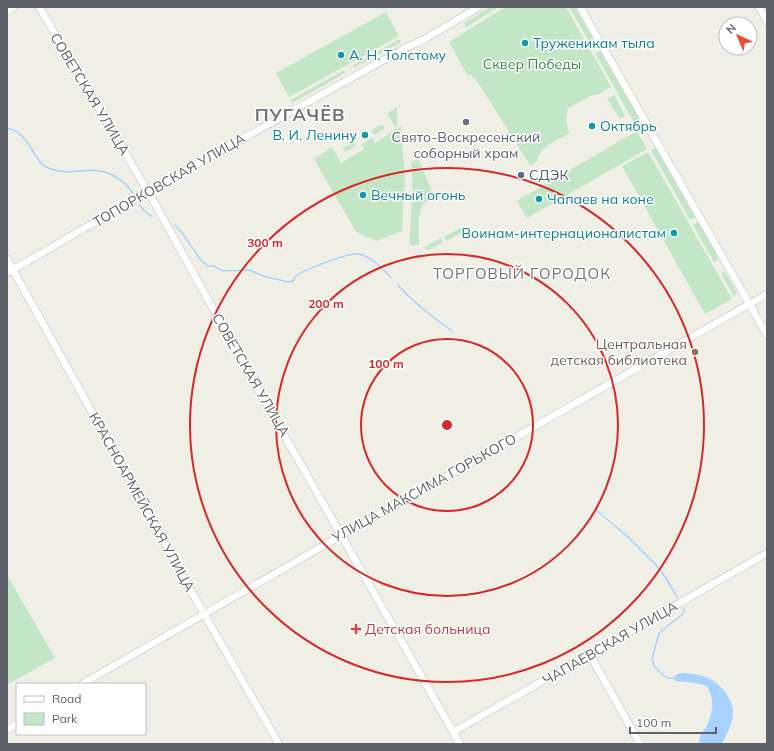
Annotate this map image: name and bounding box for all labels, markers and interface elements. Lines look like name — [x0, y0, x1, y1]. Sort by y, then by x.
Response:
north arrow — [718, 16, 758, 56]
text: N — [723, 21, 739, 37]
street label: СОВЕТСКАЯ УЛИЦА — [46, 29, 134, 159]
place label: Труженикам тыла — [533, 34, 655, 52]
marker: Труженикам тыла — [520, 38, 530, 48]
place label: А. Н. Толстому — [349, 46, 447, 64]
marker: А. Н. Толстому — [336, 50, 346, 60]
park label: Сквер Победы — [483, 55, 581, 73]
district label: ПУГАЧЁВ — [255, 103, 345, 126]
marker: Свято-Воскресенский соборный храм — [461, 117, 471, 127]
place label: Октябрь — [600, 117, 657, 135]
marker: Октябрь — [587, 121, 597, 131]
place label: В. И. Ленину — [272, 126, 357, 144]
place label: Свято-Воскресенский соборный храм — [392, 128, 540, 162]
street label: ТОПОРКОВСКАЯ УЛИЦА — [90, 129, 249, 231]
marker: В. И. Ленину — [360, 130, 370, 140]
place label: СДЭК — [529, 166, 569, 184]
marker: СДЭК — [516, 170, 526, 180]
place label: Вечный огонь — [371, 186, 466, 204]
marker: Вечный огонь — [358, 190, 368, 200]
place label: Чапаев на коне — [547, 190, 654, 208]
marker: Чапаев на коне — [534, 194, 544, 204]
place label: Воинам-интернационалистам — [462, 224, 666, 242]
marker: Воинам-интернационалистам — [669, 228, 679, 238]
text: 300 m — [247, 235, 283, 250]
district label: ТОРГОВЫЙ ГОРОДОК — [433, 264, 611, 283]
text: 200 m — [308, 296, 344, 311]
street label: СОВЕТСКАЯ УЛИЦА — [208, 310, 294, 441]
place label: Центральная детская библиотека — [551, 335, 687, 369]
marker: Центральная детская библиотека — [690, 347, 700, 357]
text: 100 m — [368, 356, 404, 371]
street label: КРАСНОАРМЕЙСКАЯ УЛИЦА — [85, 409, 199, 595]
centre of rings — [440, 418, 454, 432]
street label: УЛИЦА МАКСИМА ГОРЬКОГО — [328, 430, 520, 547]
street label: ЧАПАЕВСКАЯ УЛИЦА — [539, 597, 681, 689]
place label: Детская больница — [365, 620, 491, 638]
marker: Детская больница — [350, 623, 362, 635]
legend — [16, 683, 146, 735]
text: Road — [52, 691, 81, 706]
scale bar — [630, 709, 716, 735]
text: Park — [52, 711, 78, 726]
text: 100 m — [636, 715, 671, 730]

